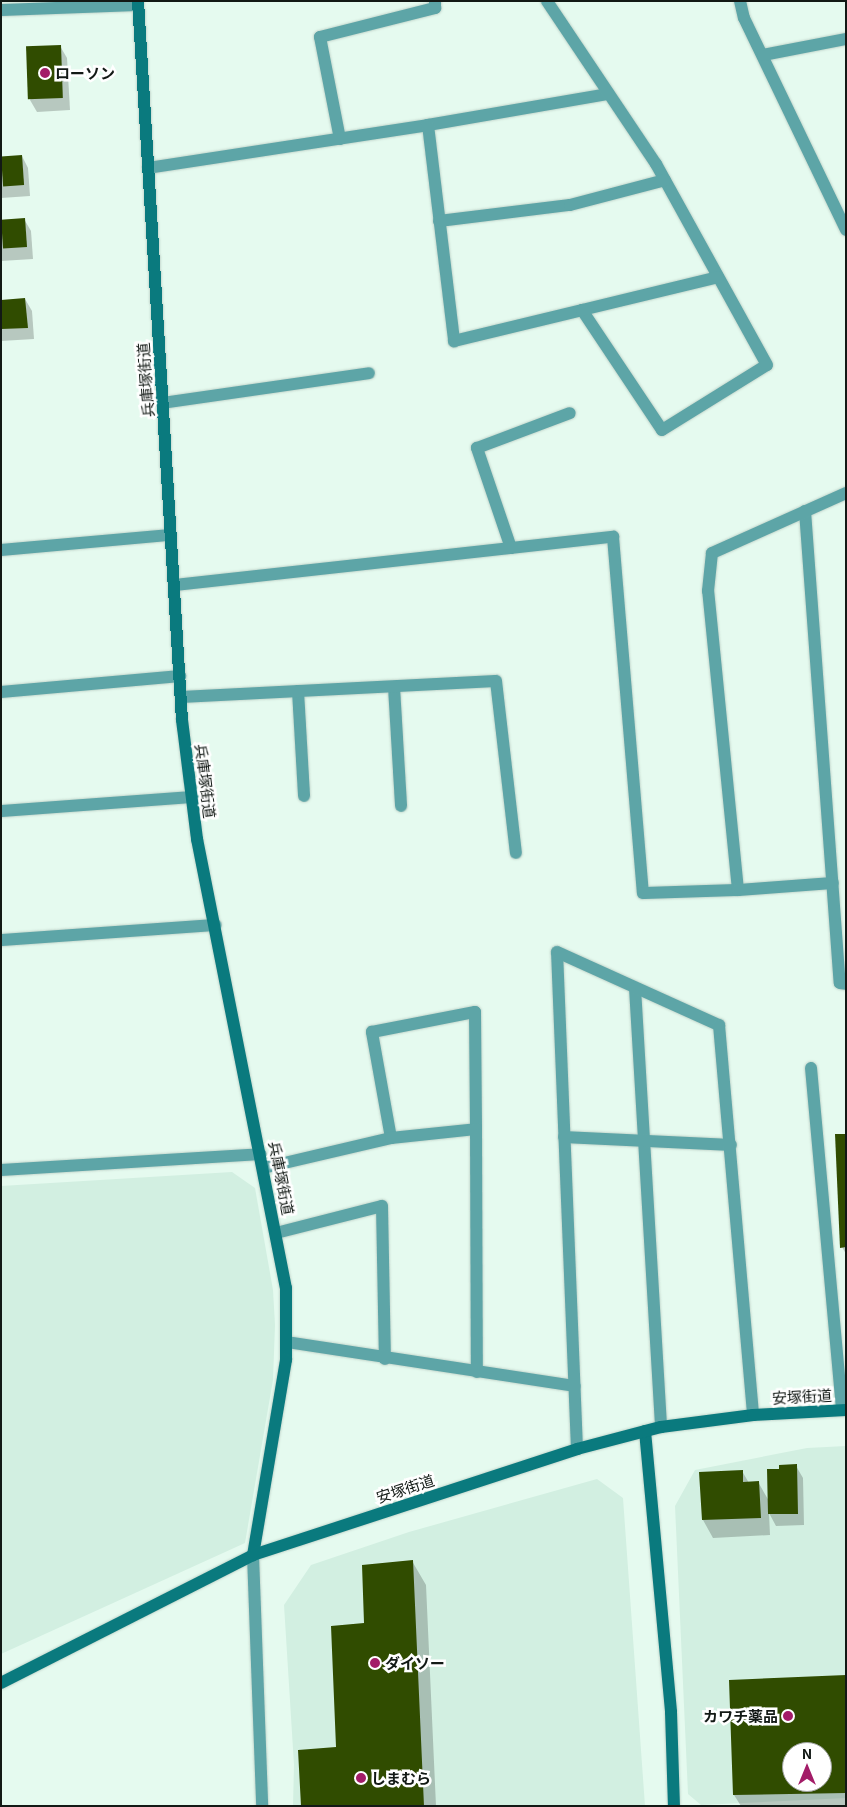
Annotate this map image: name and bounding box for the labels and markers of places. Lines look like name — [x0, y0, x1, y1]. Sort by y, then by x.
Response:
place label: ローソン — [55, 64, 115, 82]
marker: ローソン — [39, 67, 51, 79]
place label: ダイソー — [385, 1654, 445, 1672]
marker: ダイソー — [369, 1657, 381, 1669]
place label: カワチ薬品 — [703, 1707, 778, 1725]
marker: カワチ薬品 — [782, 1710, 794, 1722]
place label: しまむら — [371, 1769, 431, 1787]
marker: しまむら — [355, 1772, 367, 1784]

